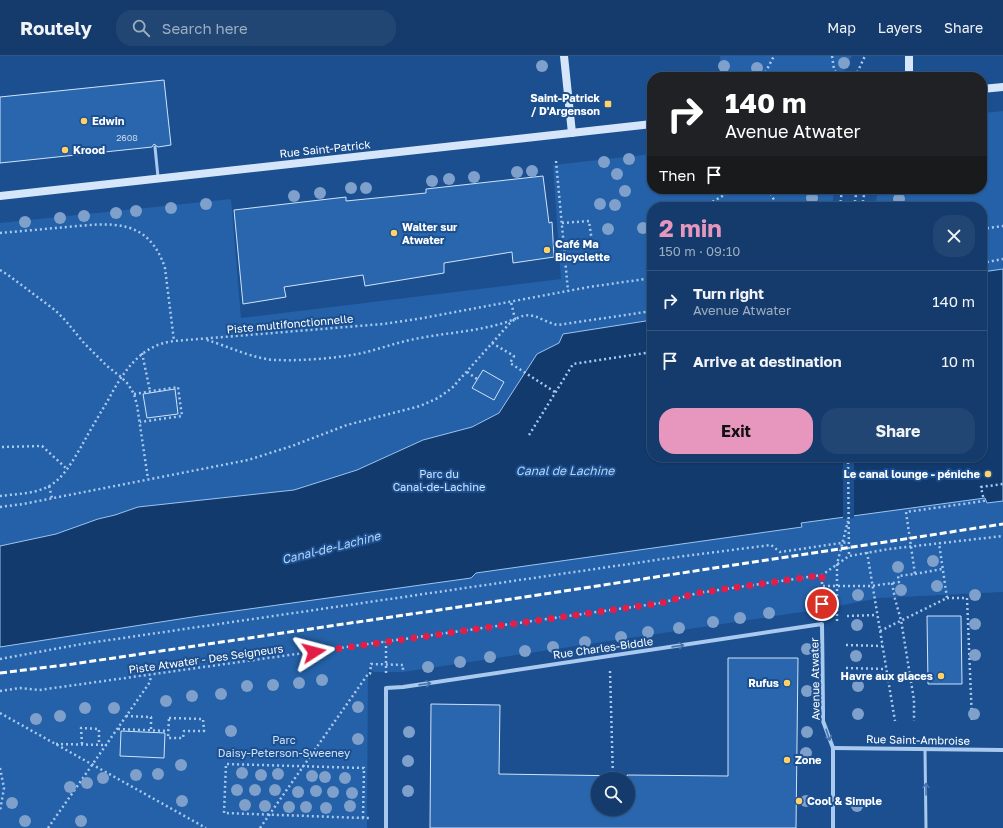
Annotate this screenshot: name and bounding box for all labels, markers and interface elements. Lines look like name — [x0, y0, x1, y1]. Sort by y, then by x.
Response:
search box — [116, 10, 396, 46]
text: Routely — [20, 16, 92, 39]
icon: search — [130, 17, 152, 39]
text: Search here — [162, 19, 248, 37]
text: Map — [827, 19, 856, 36]
text: Layers — [878, 19, 922, 36]
text: Share — [944, 19, 983, 36]
text: 140 m — [725, 86, 807, 119]
icon: right — [659, 88, 711, 140]
place label: Saint-Patrick / D'Argenson — [530, 91, 601, 117]
marker: Saint-Patrick / D'Argenson — [603, 99, 613, 109]
place label: Edwin — [92, 114, 125, 127]
marker: Edwin — [79, 116, 89, 126]
text: Avenue Atwater — [725, 120, 861, 142]
house number: 2608 — [116, 132, 138, 143]
street label: Rue Saint-Patrick — [279, 137, 371, 160]
place label: Krood — [73, 143, 105, 156]
marker: Krood — [60, 145, 70, 155]
icon: arrive — [703, 164, 725, 186]
text: Then — [659, 166, 695, 184]
text: 2 min — [659, 213, 722, 242]
button: close — [933, 215, 975, 257]
place label: Walter sur Atwater — [402, 220, 458, 246]
marker: Walter sur Atwater — [389, 228, 399, 238]
place label: Café Ma Bicyclette — [555, 237, 610, 263]
text: 150 m · 09:10 — [659, 243, 740, 259]
marker: Café Ma Bicyclette — [542, 245, 552, 255]
text: Turn right — [693, 284, 764, 302]
icon: right — [659, 290, 681, 312]
text: 140 m — [932, 292, 975, 310]
text: Avenue Atwater — [693, 302, 791, 318]
street label: Piste multifonctionnelle — [226, 311, 354, 336]
icon: arrive — [659, 350, 681, 372]
text: Arrive at destination — [693, 352, 842, 370]
text: 10 m — [941, 352, 975, 370]
button: Exit — [659, 408, 813, 454]
button: Share — [821, 408, 975, 454]
water label: Canal de Lachine — [516, 463, 615, 478]
park label: Parc du Canal-de-Lachine — [393, 467, 485, 493]
place label: Le canal lounge - péniche — [844, 467, 981, 480]
marker: Le canal lounge - péniche — [983, 469, 993, 479]
water label: Canal-de-Lachine — [280, 528, 383, 567]
pin — [805, 587, 839, 621]
icon: arrive — [811, 593, 833, 615]
position arrow — [293, 631, 335, 673]
street label: Rue Charles-Biddle — [552, 634, 654, 661]
street label: Avenue Atwater — [807, 637, 822, 721]
street label: Piste Atwater - Des Seigneurs — [128, 641, 284, 676]
one-way arrow — [671, 642, 684, 650]
place label: Havre aux glaces — [841, 669, 933, 682]
marker: Havre aux glaces — [936, 671, 946, 681]
place label: Rufus — [748, 676, 779, 689]
marker: Rufus — [782, 678, 792, 688]
one-way arrow — [418, 680, 431, 688]
one-way arrow — [825, 728, 832, 741]
street label: Rue Saint-Ambroise — [866, 732, 970, 747]
park label: Parc Daisy-Peterson-Sweeney — [218, 733, 350, 759]
place label: Zone — [795, 753, 822, 766]
marker: Zone — [782, 755, 792, 765]
map controls — [591, 772, 635, 816]
button: search — [591, 772, 635, 816]
one-way arrow — [922, 783, 930, 796]
place label: Cool & Simple — [807, 794, 882, 807]
marker: Cool & Simple — [794, 796, 804, 806]

